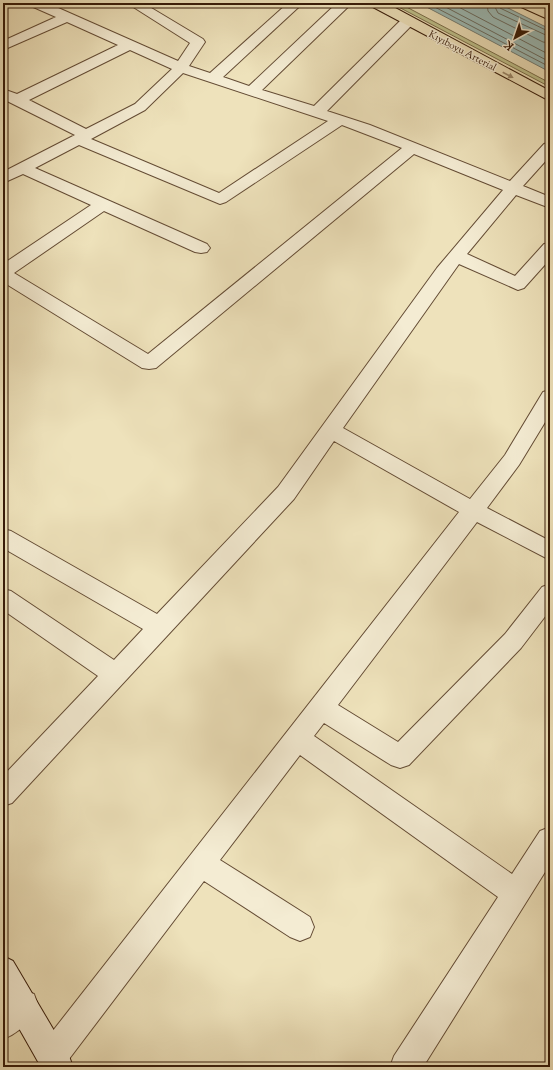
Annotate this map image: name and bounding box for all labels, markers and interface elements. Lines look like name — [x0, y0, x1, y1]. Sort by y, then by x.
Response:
north arrow — [495, 18, 535, 58]
street label: Kıyıboyu Arterial — [426, 27, 499, 76]
text: K — [501, 36, 518, 54]
one-way arrow — [503, 71, 514, 78]

